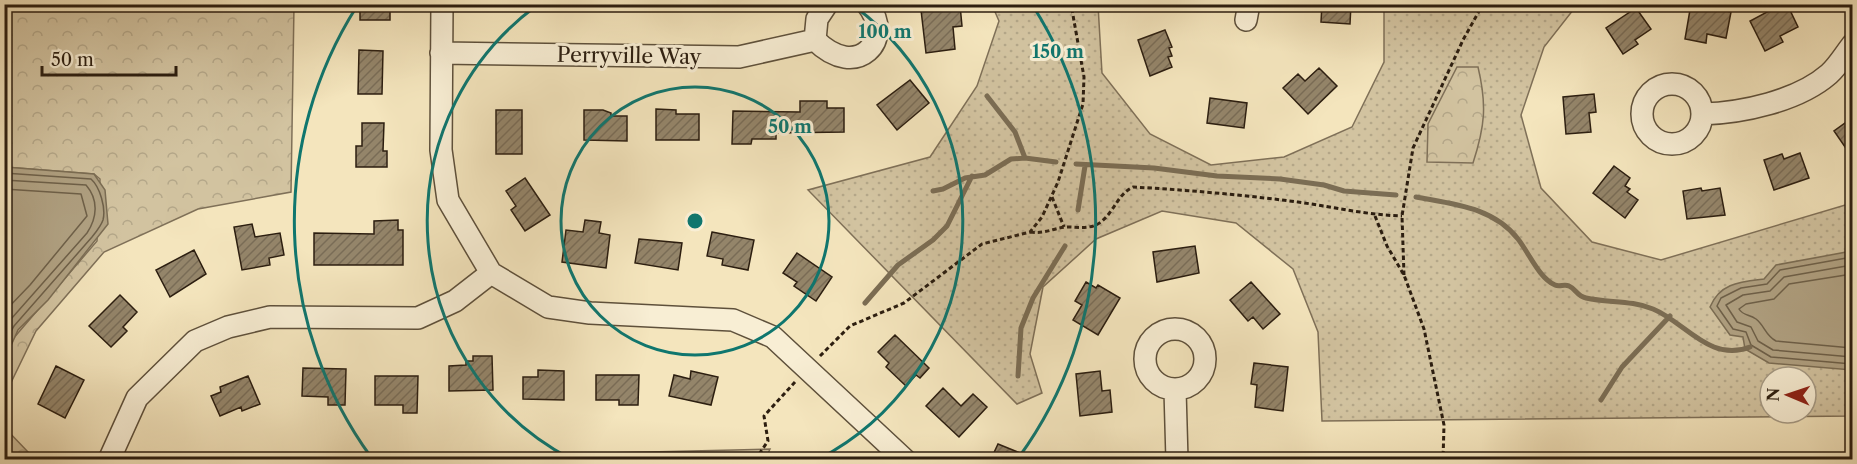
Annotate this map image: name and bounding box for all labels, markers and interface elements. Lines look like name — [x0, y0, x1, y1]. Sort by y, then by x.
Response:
text: 100 m — [858, 21, 912, 43]
scale bar — [42, 39, 176, 77]
text: 150 m — [1032, 41, 1084, 63]
street label: Perryville Way — [556, 42, 702, 69]
text: 50 m — [51, 49, 94, 71]
text: 50 m — [768, 116, 812, 138]
centre of rings — [685, 211, 705, 231]
north arrow — [1758, 365, 1818, 425]
text: N — [1763, 387, 1783, 402]

